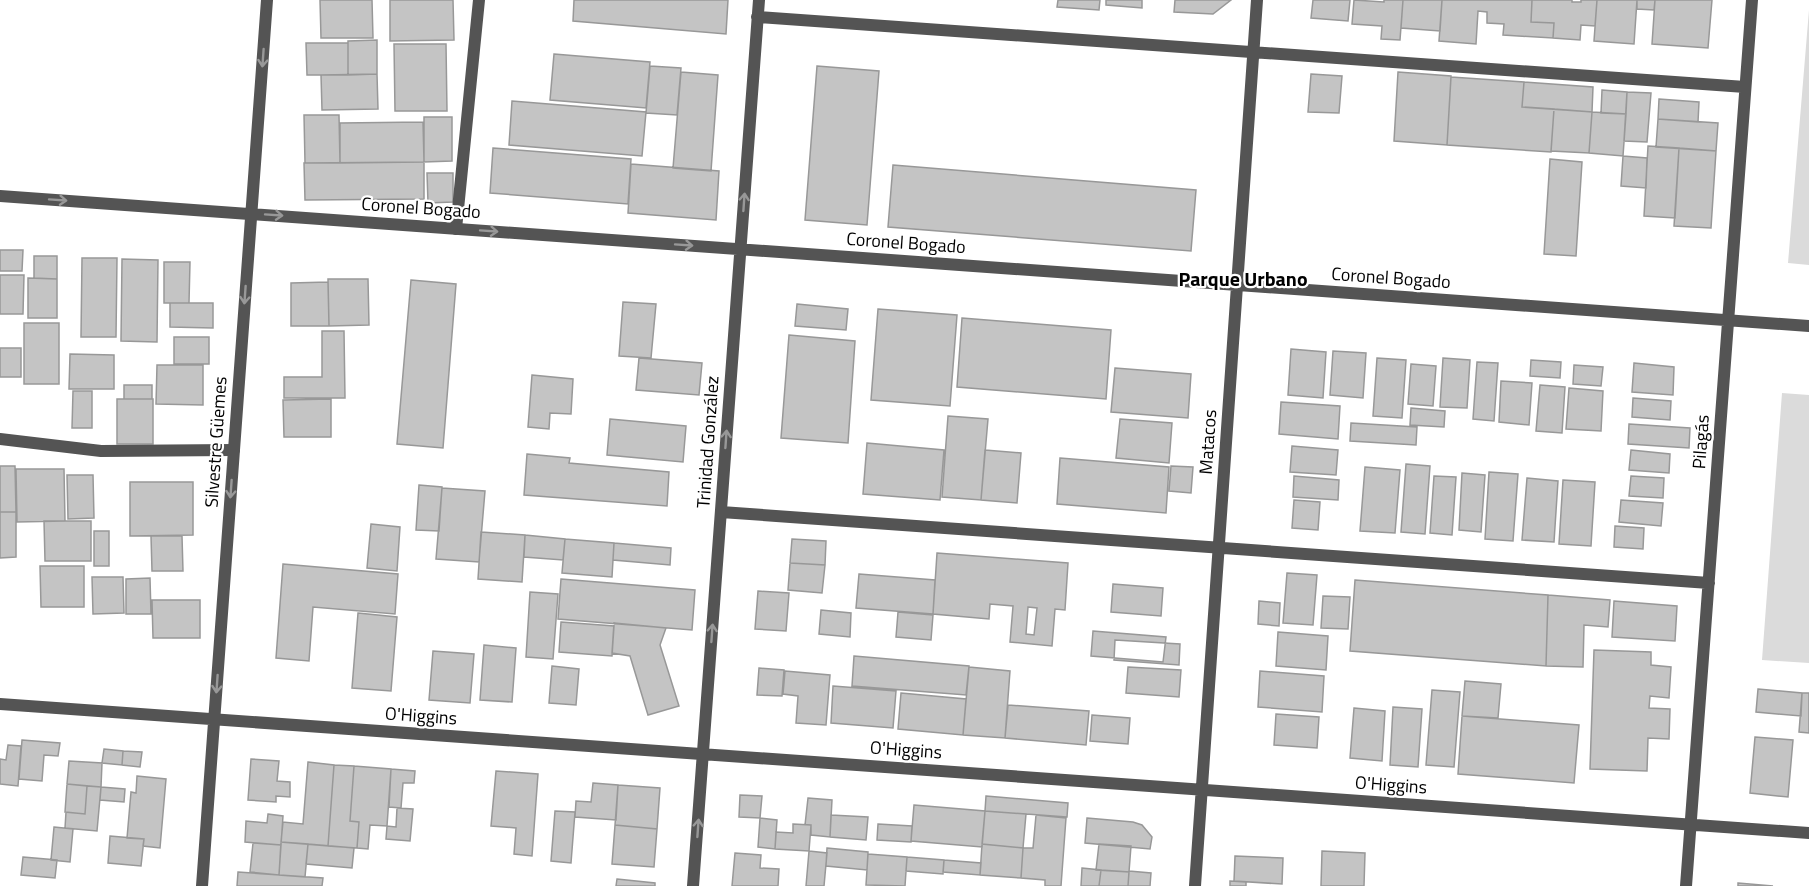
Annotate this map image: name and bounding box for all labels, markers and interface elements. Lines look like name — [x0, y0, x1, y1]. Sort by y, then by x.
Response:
one-way arrow — [257, 48, 268, 68]
street label: Coronel Bogado — [361, 190, 482, 225]
one-way arrow — [738, 193, 749, 213]
one-way arrow — [48, 195, 68, 206]
one-way arrow — [263, 210, 283, 221]
street label: Coronel Bogado — [846, 225, 967, 260]
one-way arrow — [479, 226, 499, 237]
one-way arrow — [673, 240, 693, 251]
street label: Coronel Bogado — [1331, 260, 1452, 295]
district label: Parque Urbano — [1178, 263, 1308, 294]
one-way arrow — [239, 284, 250, 304]
street label: Silvestre Güemes — [197, 375, 234, 508]
street label: Trinidad González — [689, 375, 726, 509]
street label: Matacos — [1192, 409, 1223, 475]
street label: Pilagás — [1685, 414, 1716, 470]
one-way arrow — [721, 429, 732, 449]
one-way arrow — [225, 479, 236, 499]
one-way arrow — [707, 624, 718, 644]
one-way arrow — [211, 673, 222, 693]
street label: O'Higgins — [384, 700, 458, 731]
street label: O'Higgins — [869, 734, 943, 765]
street label: O'Higgins — [1354, 769, 1428, 800]
one-way arrow — [692, 818, 703, 838]

